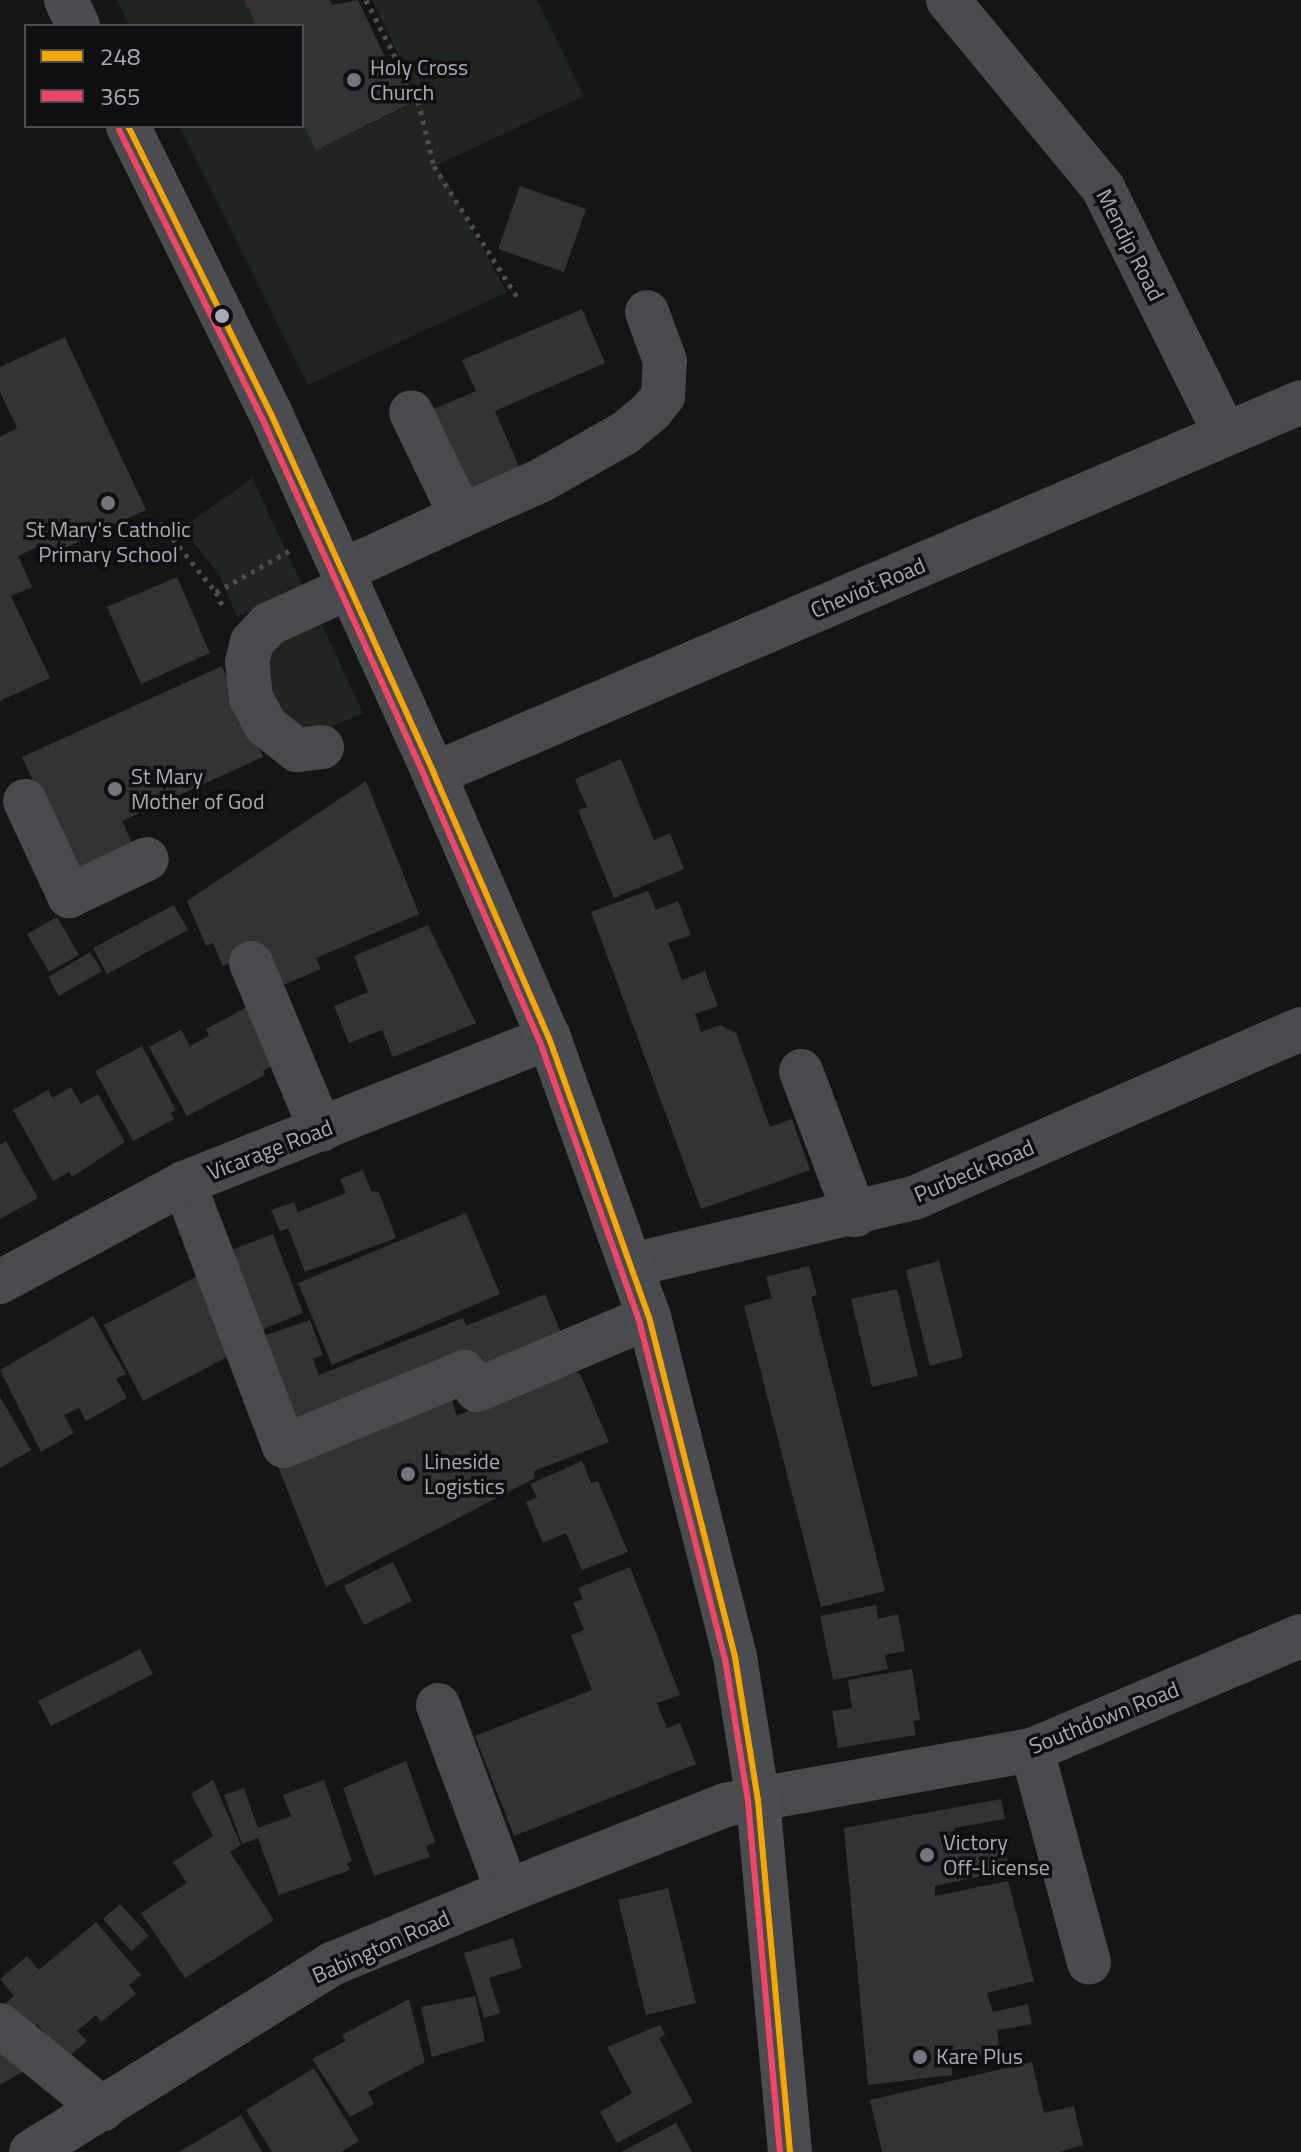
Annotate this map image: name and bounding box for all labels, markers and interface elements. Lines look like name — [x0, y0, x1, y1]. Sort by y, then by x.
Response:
legend — [24, 24, 304, 128]
text: 248 — [100, 38, 140, 74]
place label: Holy Cross Church — [370, 54, 468, 106]
marker: Holy Cross Church — [345, 71, 363, 89]
text: 365 — [100, 78, 140, 114]
street label: Mendip Road — [1091, 185, 1169, 305]
unlabelled marker — [214, 308, 230, 324]
marker: St Mary's Catholic Primary School — [99, 494, 117, 512]
place label: St Mary's Catholic Primary School — [25, 516, 191, 568]
street label: Cheviot Road — [807, 552, 929, 624]
place label: St Mary Mother of God — [131, 763, 265, 814]
marker: St Mary Mother of God — [106, 780, 124, 798]
street label: Vicarage Road — [204, 1114, 336, 1186]
street label: Purbeck Road — [910, 1134, 1038, 1208]
place label: Lineside Logistics — [424, 1448, 505, 1500]
marker: Lineside Logistics — [399, 1465, 417, 1483]
street label: Southdown Road — [1025, 1676, 1183, 1760]
place label: Victory Off-License — [943, 1829, 1050, 1880]
marker: Victory Off-License — [918, 1846, 936, 1864]
street label: Babington Road — [308, 1905, 454, 1989]
place label: Kare Plus — [936, 2044, 1023, 2070]
marker: Kare Plus — [911, 2048, 929, 2066]

